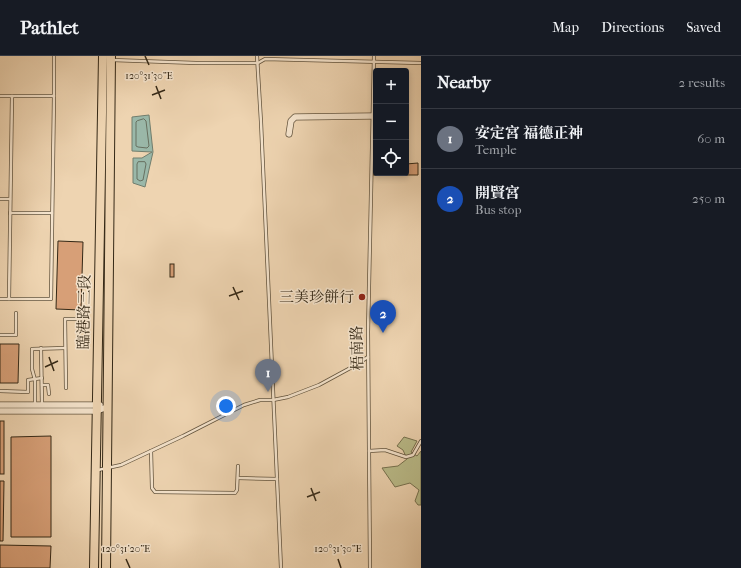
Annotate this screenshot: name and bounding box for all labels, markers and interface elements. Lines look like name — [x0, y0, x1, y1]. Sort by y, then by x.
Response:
text: Pathlet — [20, 17, 79, 39]
text: Map — [552, 19, 579, 36]
text: Directions — [601, 19, 664, 36]
text: Saved — [686, 19, 721, 36]
map controls — [373, 68, 409, 176]
button: + — [373, 68, 409, 104]
text: 120°31'30"E — [125, 70, 173, 82]
text: Nearby — [437, 72, 491, 92]
text: 2 results — [679, 75, 725, 90]
button: − — [373, 104, 409, 140]
text: 安定宮 福德正神 — [475, 124, 583, 142]
text: 1 — [448, 131, 452, 146]
text: 60 m — [697, 131, 725, 146]
button: locate — [373, 140, 409, 176]
text: Temple — [475, 142, 517, 157]
text: 開賢宮 — [475, 184, 520, 202]
text: 2 — [447, 191, 453, 206]
text: 250 m — [692, 191, 725, 206]
text: Bus stop — [475, 202, 521, 217]
street label: 臨港路三段 — [74, 274, 94, 350]
place label: 三美珍餅行 — [279, 288, 354, 306]
marker: 三美珍餅行 — [357, 292, 367, 302]
pin: 2 — [370, 300, 396, 333]
street label: 梧南路 — [348, 325, 366, 371]
pin: 1 — [255, 359, 281, 392]
your location — [216, 396, 236, 416]
text: 120°31'20"E — [102, 543, 150, 555]
text: 120°31'30"E — [314, 543, 362, 555]

